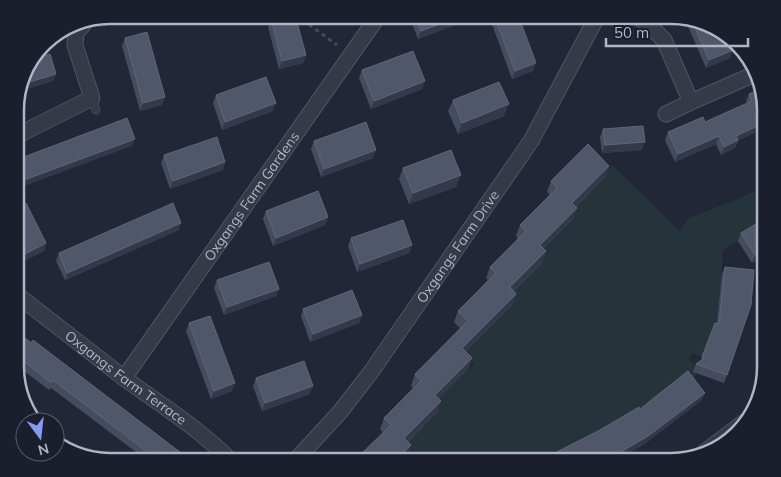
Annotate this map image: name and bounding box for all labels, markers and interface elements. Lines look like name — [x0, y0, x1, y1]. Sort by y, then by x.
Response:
scale bar — [606, 15, 748, 47]
text: 50 m — [614, 23, 649, 42]
street label: Oxgangs Farm Gardens — [200, 128, 303, 265]
street label: Oxgangs Farm Drive — [412, 187, 503, 307]
street label: Oxgangs Farm Terrace — [61, 326, 190, 429]
north arrow — [15, 412, 65, 462]
text: N — [36, 439, 51, 460]

